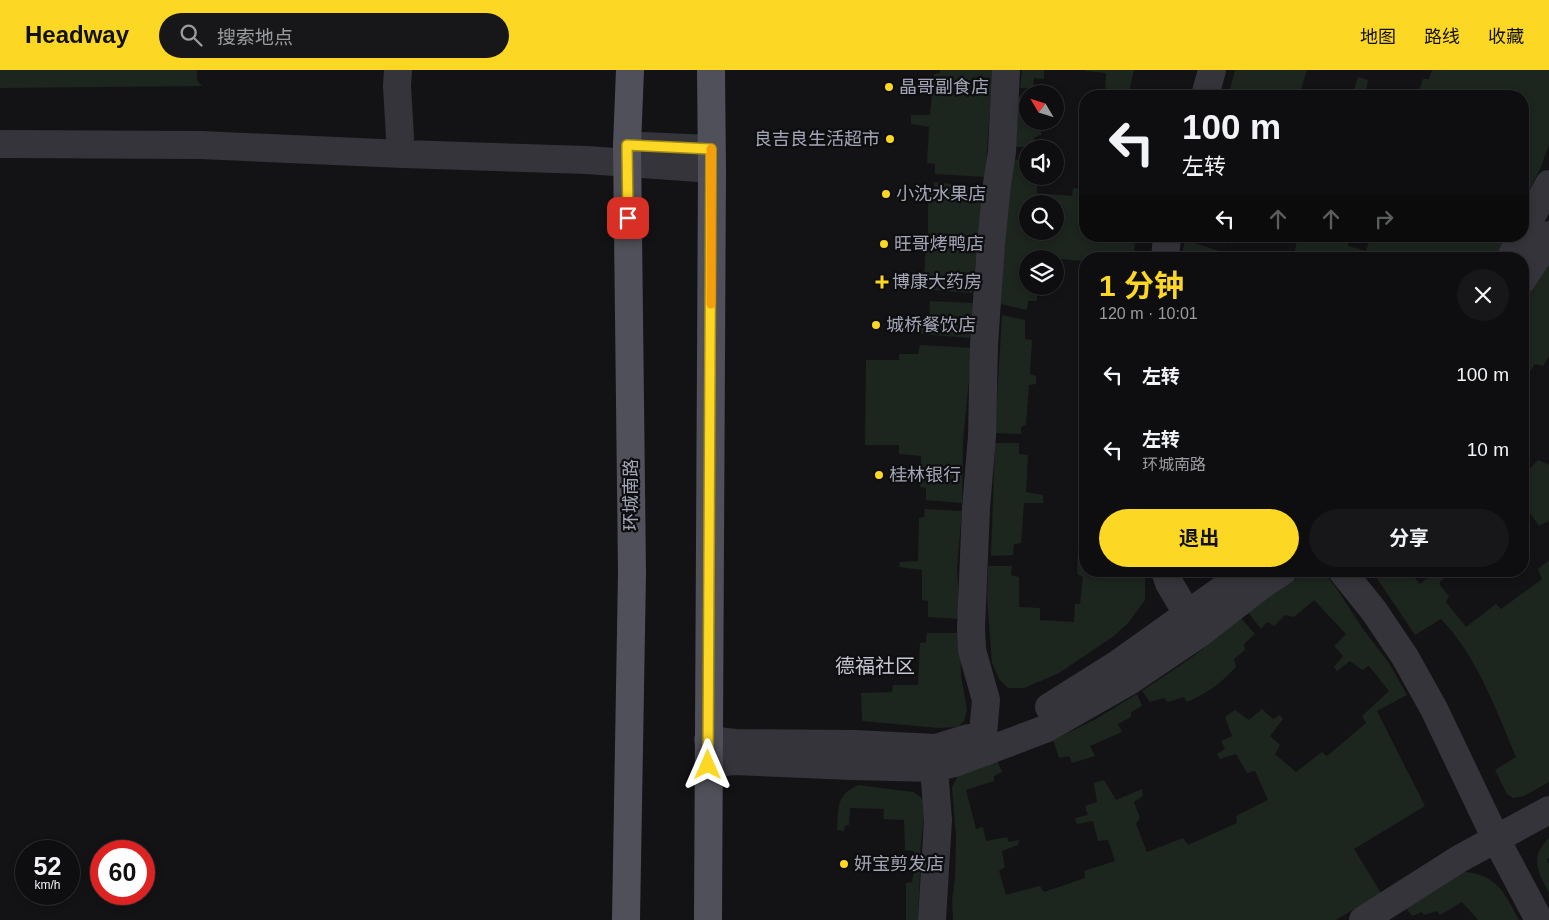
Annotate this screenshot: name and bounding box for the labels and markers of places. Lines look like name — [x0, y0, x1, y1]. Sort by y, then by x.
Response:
place label: 晶哥副食店 — [899, 77, 989, 97]
marker: 晶哥副食店 — [883, 81, 895, 93]
place label: 良吉良生活超市 — [754, 129, 880, 149]
marker: 良吉良生活超市 — [884, 133, 896, 145]
place label: 小沈水果店 — [896, 184, 986, 204]
marker: 小沈水果店 — [880, 188, 892, 200]
pin — [607, 197, 649, 239]
place label: 旺哥烤鸭店 — [894, 234, 984, 254]
marker: 旺哥烤鸭店 — [878, 238, 890, 250]
place label: 博康大药房 — [892, 272, 982, 292]
marker: 博康大药房 — [876, 276, 888, 288]
place label: 城桥餐饮店 — [886, 315, 976, 335]
marker: 城桥餐饮店 — [870, 319, 882, 331]
place label: 桂林银行 — [889, 465, 961, 485]
marker: 桂林银行 — [873, 469, 885, 481]
place label: 妍宝剪发店 — [854, 854, 944, 874]
marker: 妍宝剪发店 — [838, 858, 850, 870]

